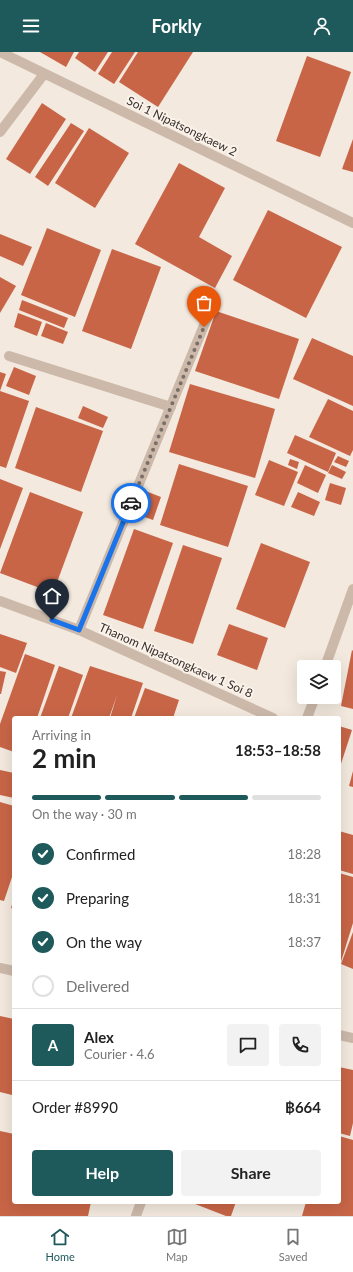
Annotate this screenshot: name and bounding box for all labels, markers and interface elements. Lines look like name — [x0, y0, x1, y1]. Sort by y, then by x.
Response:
icon: menu — [20, 15, 42, 37]
text: Forkly — [151, 15, 202, 37]
icon: person — [311, 15, 333, 37]
street label: Soi 1 Nipatsongkaew 2 — [125, 93, 240, 159]
pin — [187, 286, 221, 327]
icon: bag — [193, 292, 215, 314]
courier — [111, 483, 151, 523]
icon: car — [120, 492, 142, 514]
pin — [35, 579, 69, 620]
icon: home — [41, 585, 63, 607]
street label: Thanom Nipatsongkaew 1 Soi 8 — [97, 619, 255, 701]
map controls — [297, 660, 341, 704]
button: layers — [297, 660, 341, 704]
text: Arriving in — [32, 727, 91, 743]
text: 18:53–18:58 — [235, 741, 321, 759]
text: 2 min — [32, 742, 96, 774]
text: On the way · 30 m — [32, 806, 137, 822]
icon: check — [32, 843, 54, 865]
text: Confirmed — [66, 845, 135, 863]
text: 18:28 — [288, 846, 321, 862]
icon: check — [32, 887, 54, 909]
text: Preparing — [66, 889, 129, 907]
text: 18:31 — [288, 890, 321, 906]
icon: check — [32, 931, 54, 953]
text: On the way — [66, 933, 142, 951]
text: 18:37 — [288, 934, 321, 950]
text: Delivered — [66, 977, 129, 995]
button: chat — [227, 1024, 269, 1066]
button: phone — [279, 1024, 321, 1066]
text: Alex — [84, 1028, 114, 1046]
text: A — [48, 1036, 58, 1054]
text: Courier · 4.6 — [84, 1046, 155, 1062]
text: Order #8990 — [32, 1098, 118, 1116]
text: ฿664 — [285, 1098, 321, 1116]
button: Help — [32, 1150, 173, 1196]
button: Share — [181, 1150, 321, 1196]
tab: Home — [45, 1226, 75, 1263]
tab: Map — [166, 1226, 188, 1263]
tab: Saved — [279, 1226, 307, 1263]

